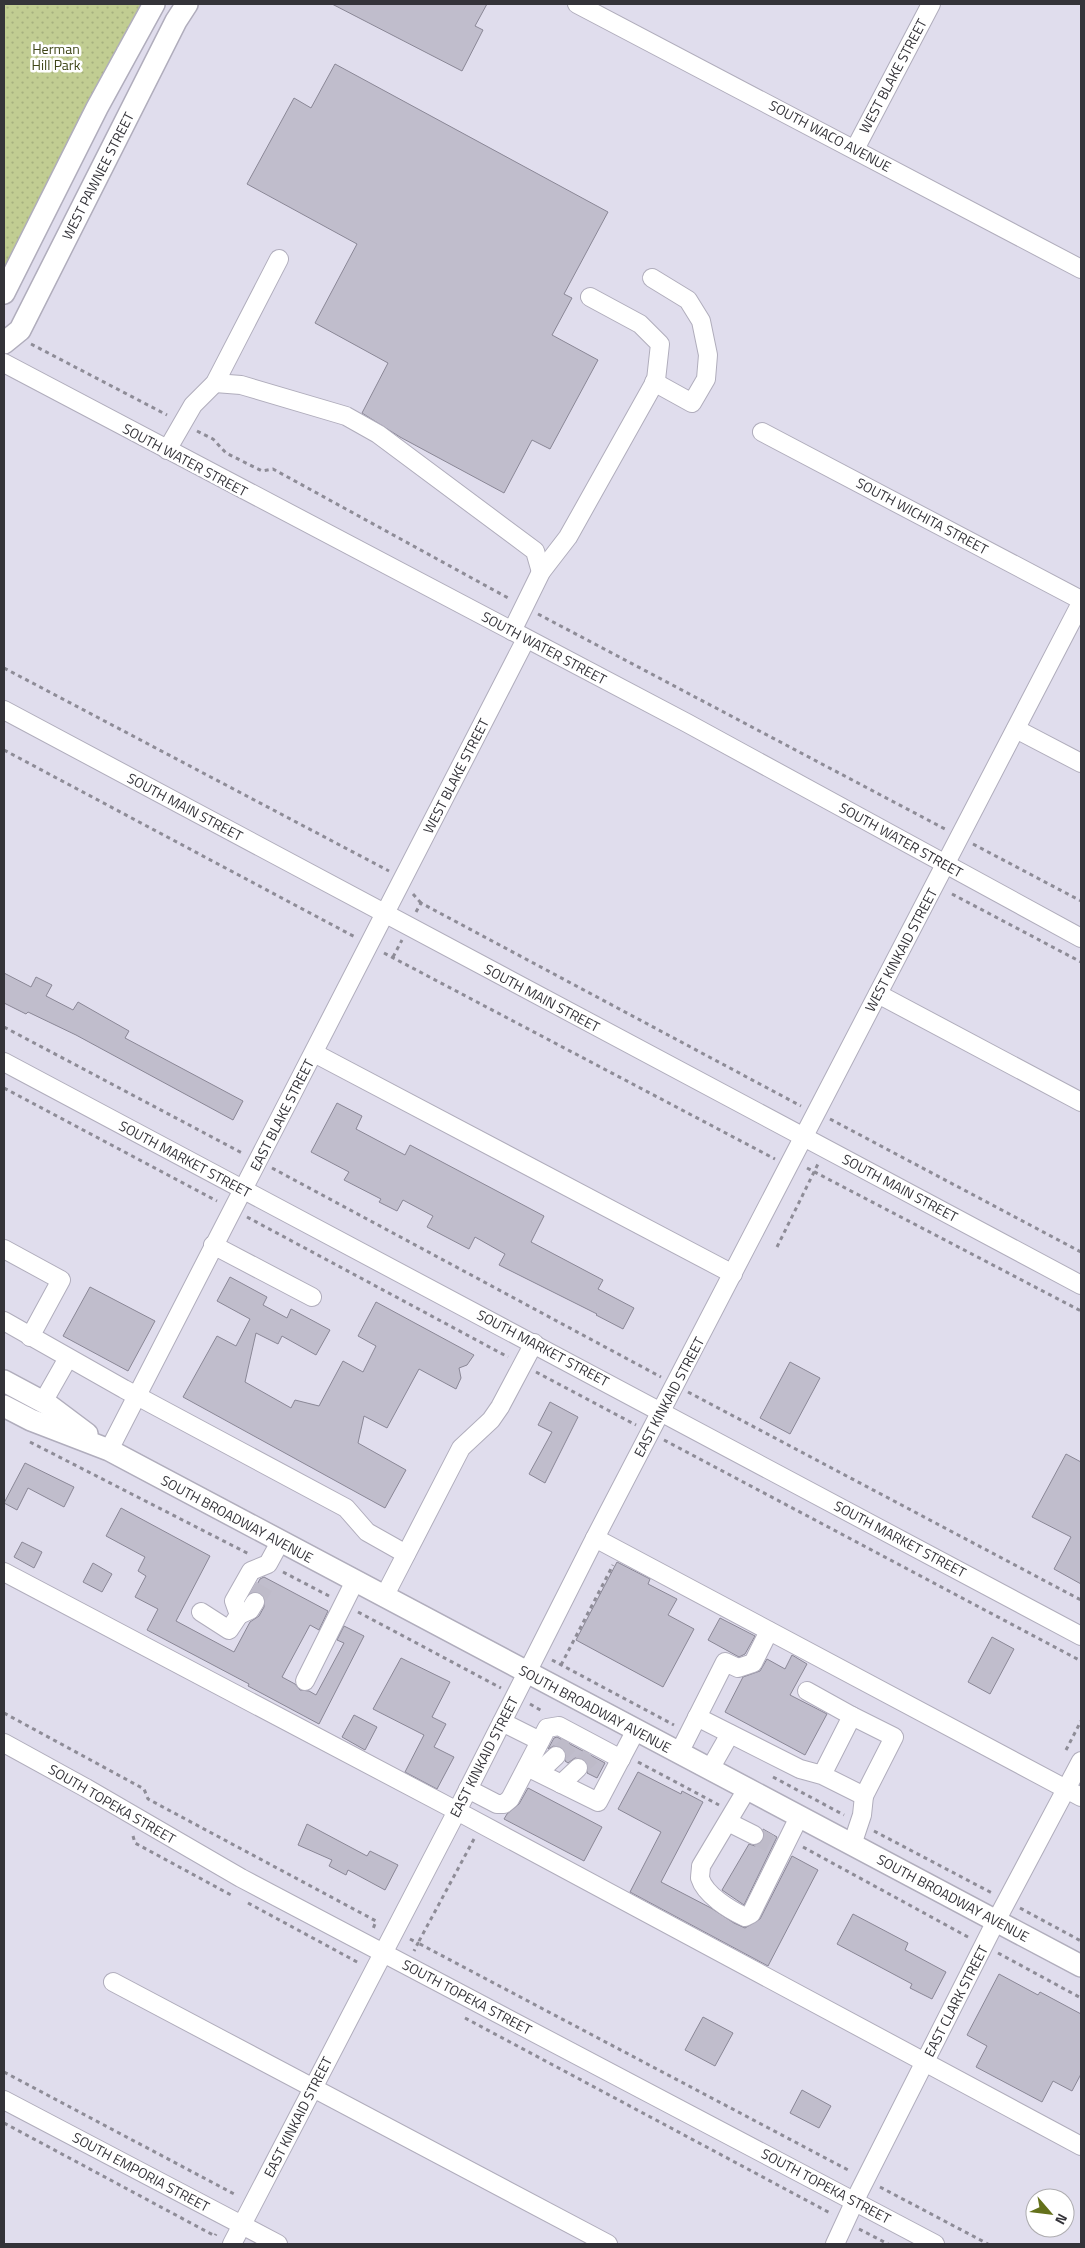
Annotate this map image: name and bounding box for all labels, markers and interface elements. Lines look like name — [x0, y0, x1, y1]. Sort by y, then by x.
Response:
street label: WEST BLAKE STREET — [853, 14, 932, 137]
park label: Herman Hill Park — [32, 38, 81, 75]
street label: SOUTH WACO AVENUE — [765, 94, 895, 177]
street label: WEST PAWNEE STREET — [56, 108, 139, 243]
street label: SOUTH WATER STREET — [119, 418, 252, 502]
street label: SOUTH WICHITA STREET — [853, 472, 992, 560]
street label: SOUTH WATER STREET — [478, 606, 611, 690]
street label: WEST BLAKE STREET — [417, 714, 494, 837]
street label: SOUTH MAIN STREET — [124, 767, 247, 846]
street label: SOUTH WATER STREET — [835, 797, 968, 883]
street label: WEST KINKAID STREET — [859, 884, 942, 1015]
street label: SOUTH MAIN STREET — [481, 958, 604, 1037]
street label: EAST BLAKE STREET — [244, 1055, 319, 1174]
street label: SOUTH MARKET STREET — [115, 1115, 256, 1203]
street label: SOUTH MAIN STREET — [839, 1148, 962, 1227]
street label: SOUTH MARKET STREET — [473, 1304, 614, 1392]
street label: EAST KINKAID STREET — [628, 1332, 709, 1460]
street label: SOUTH BROADWAY AVENUE — [157, 1469, 317, 1568]
street label: SOUTH MARKET STREET — [830, 1495, 971, 1583]
street label: SOUTH BROADWAY AVENUE — [515, 1659, 675, 1758]
street label: EAST KINKAID STREET — [444, 1692, 523, 1821]
street label: SOUTH TOPEKA STREET — [45, 1758, 180, 1849]
street label: SOUTH BROADWAY AVENUE — [873, 1848, 1033, 1947]
street label: EAST CLARK STREET — [918, 1941, 993, 2060]
street label: SOUTH TOPEKA STREET — [399, 1954, 536, 2040]
street label: EAST KINKAID STREET — [258, 2052, 337, 2181]
street label: SOUTH EMPORIA STREET — [69, 2126, 214, 2217]
street label: SOUTH TOPEKA STREET — [758, 2143, 895, 2229]
north arrow — [1025, 2188, 1075, 2238]
text: N — [1050, 2210, 1073, 2229]

